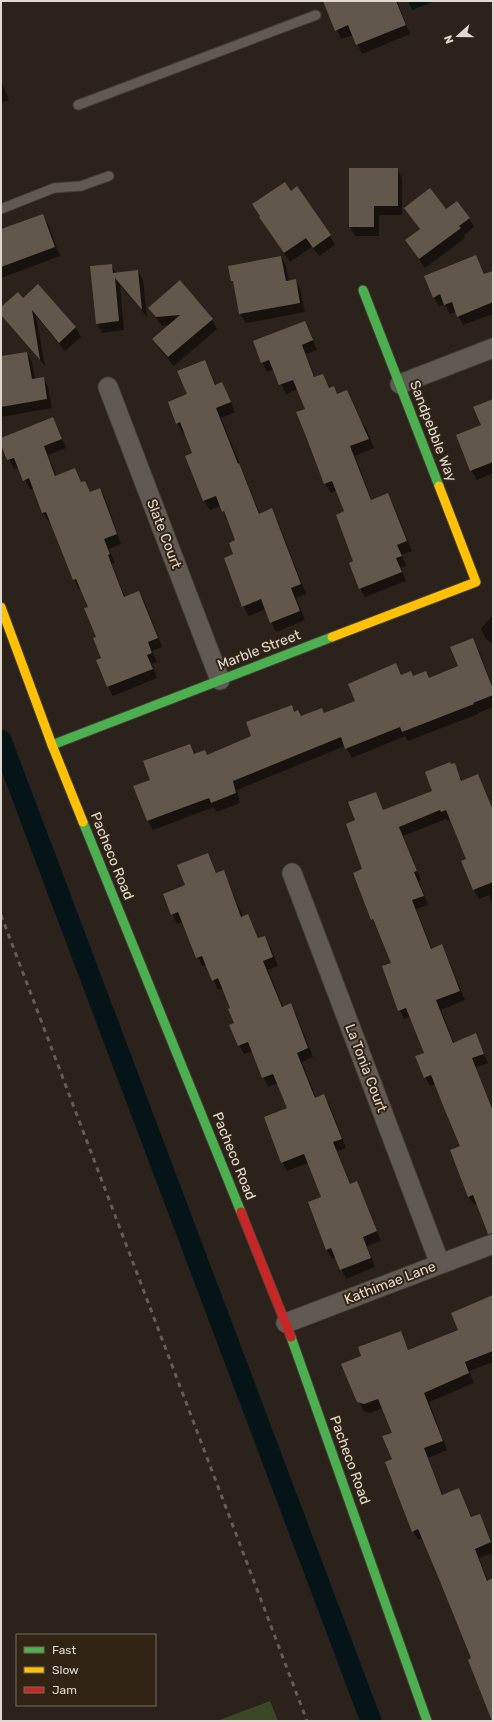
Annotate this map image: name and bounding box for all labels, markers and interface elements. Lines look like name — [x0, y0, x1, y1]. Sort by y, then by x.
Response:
north arrow — [438, 16, 478, 56]
text: N — [442, 33, 457, 45]
street label: Sandpebble Way — [406, 378, 460, 484]
street label: Slate Court — [143, 497, 185, 572]
street label: Marble Street — [215, 626, 303, 674]
street label: Pacheco Road — [87, 810, 137, 902]
street label: La Tonia Court — [341, 1021, 391, 1115]
street label: Pacheco Road — [209, 1110, 259, 1202]
street label: Kathimae Lane — [342, 1258, 438, 1308]
street label: Pacheco Road — [326, 1413, 374, 1507]
legend — [16, 1634, 156, 1706]
text: Fast — [52, 1643, 76, 1657]
text: Slow — [52, 1663, 79, 1677]
text: Jam — [52, 1683, 77, 1697]

